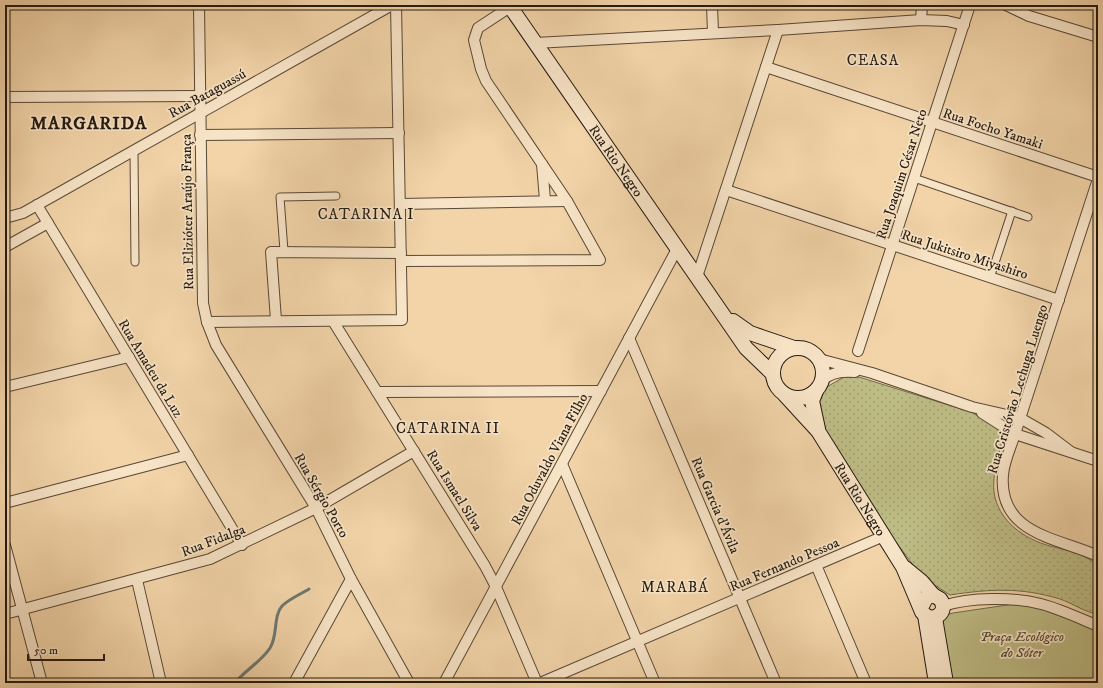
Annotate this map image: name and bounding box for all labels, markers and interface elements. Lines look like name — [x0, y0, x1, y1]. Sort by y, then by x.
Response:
district label: CEASA — [847, 51, 899, 70]
street label: Rua Bataguassú — [166, 65, 250, 123]
street label: Rua Focho Yamaki — [940, 104, 1045, 154]
street label: Rua Joaquim César Neto — [872, 107, 932, 242]
district label: MARGARIDA — [31, 113, 147, 135]
street label: Rua Rio Negro — [584, 122, 647, 201]
street label: Rua Elizióter Araújo França — [178, 134, 198, 290]
district label: CATARINA I — [318, 205, 414, 224]
street label: Rua Jukitsiro Miyashiro — [899, 226, 1030, 284]
street label: Rua Cristóvão Lechuga Luengo — [984, 302, 1052, 476]
street label: Rua Amadeu da Luz — [114, 316, 187, 421]
street label: Rua Oduvaldo Viana Filho — [507, 390, 592, 529]
district label: CATARINA II — [396, 419, 500, 438]
street label: Rua Ismael Silva — [422, 447, 486, 534]
street label: Rua Sérgio Porto — [290, 450, 353, 541]
street label: Rua Garcia d'Ávila — [687, 454, 744, 556]
street label: Rua Rio Negro — [830, 459, 890, 540]
street label: Rua Fidalga — [179, 520, 248, 561]
street label: Rua Fernando Pessoa — [727, 534, 842, 596]
district label: MARABÁ — [641, 577, 709, 597]
park label: Praça Ecológico do Sóter — [980, 628, 1064, 662]
scale bar — [28, 636, 104, 662]
text: 50 m — [34, 643, 58, 658]

